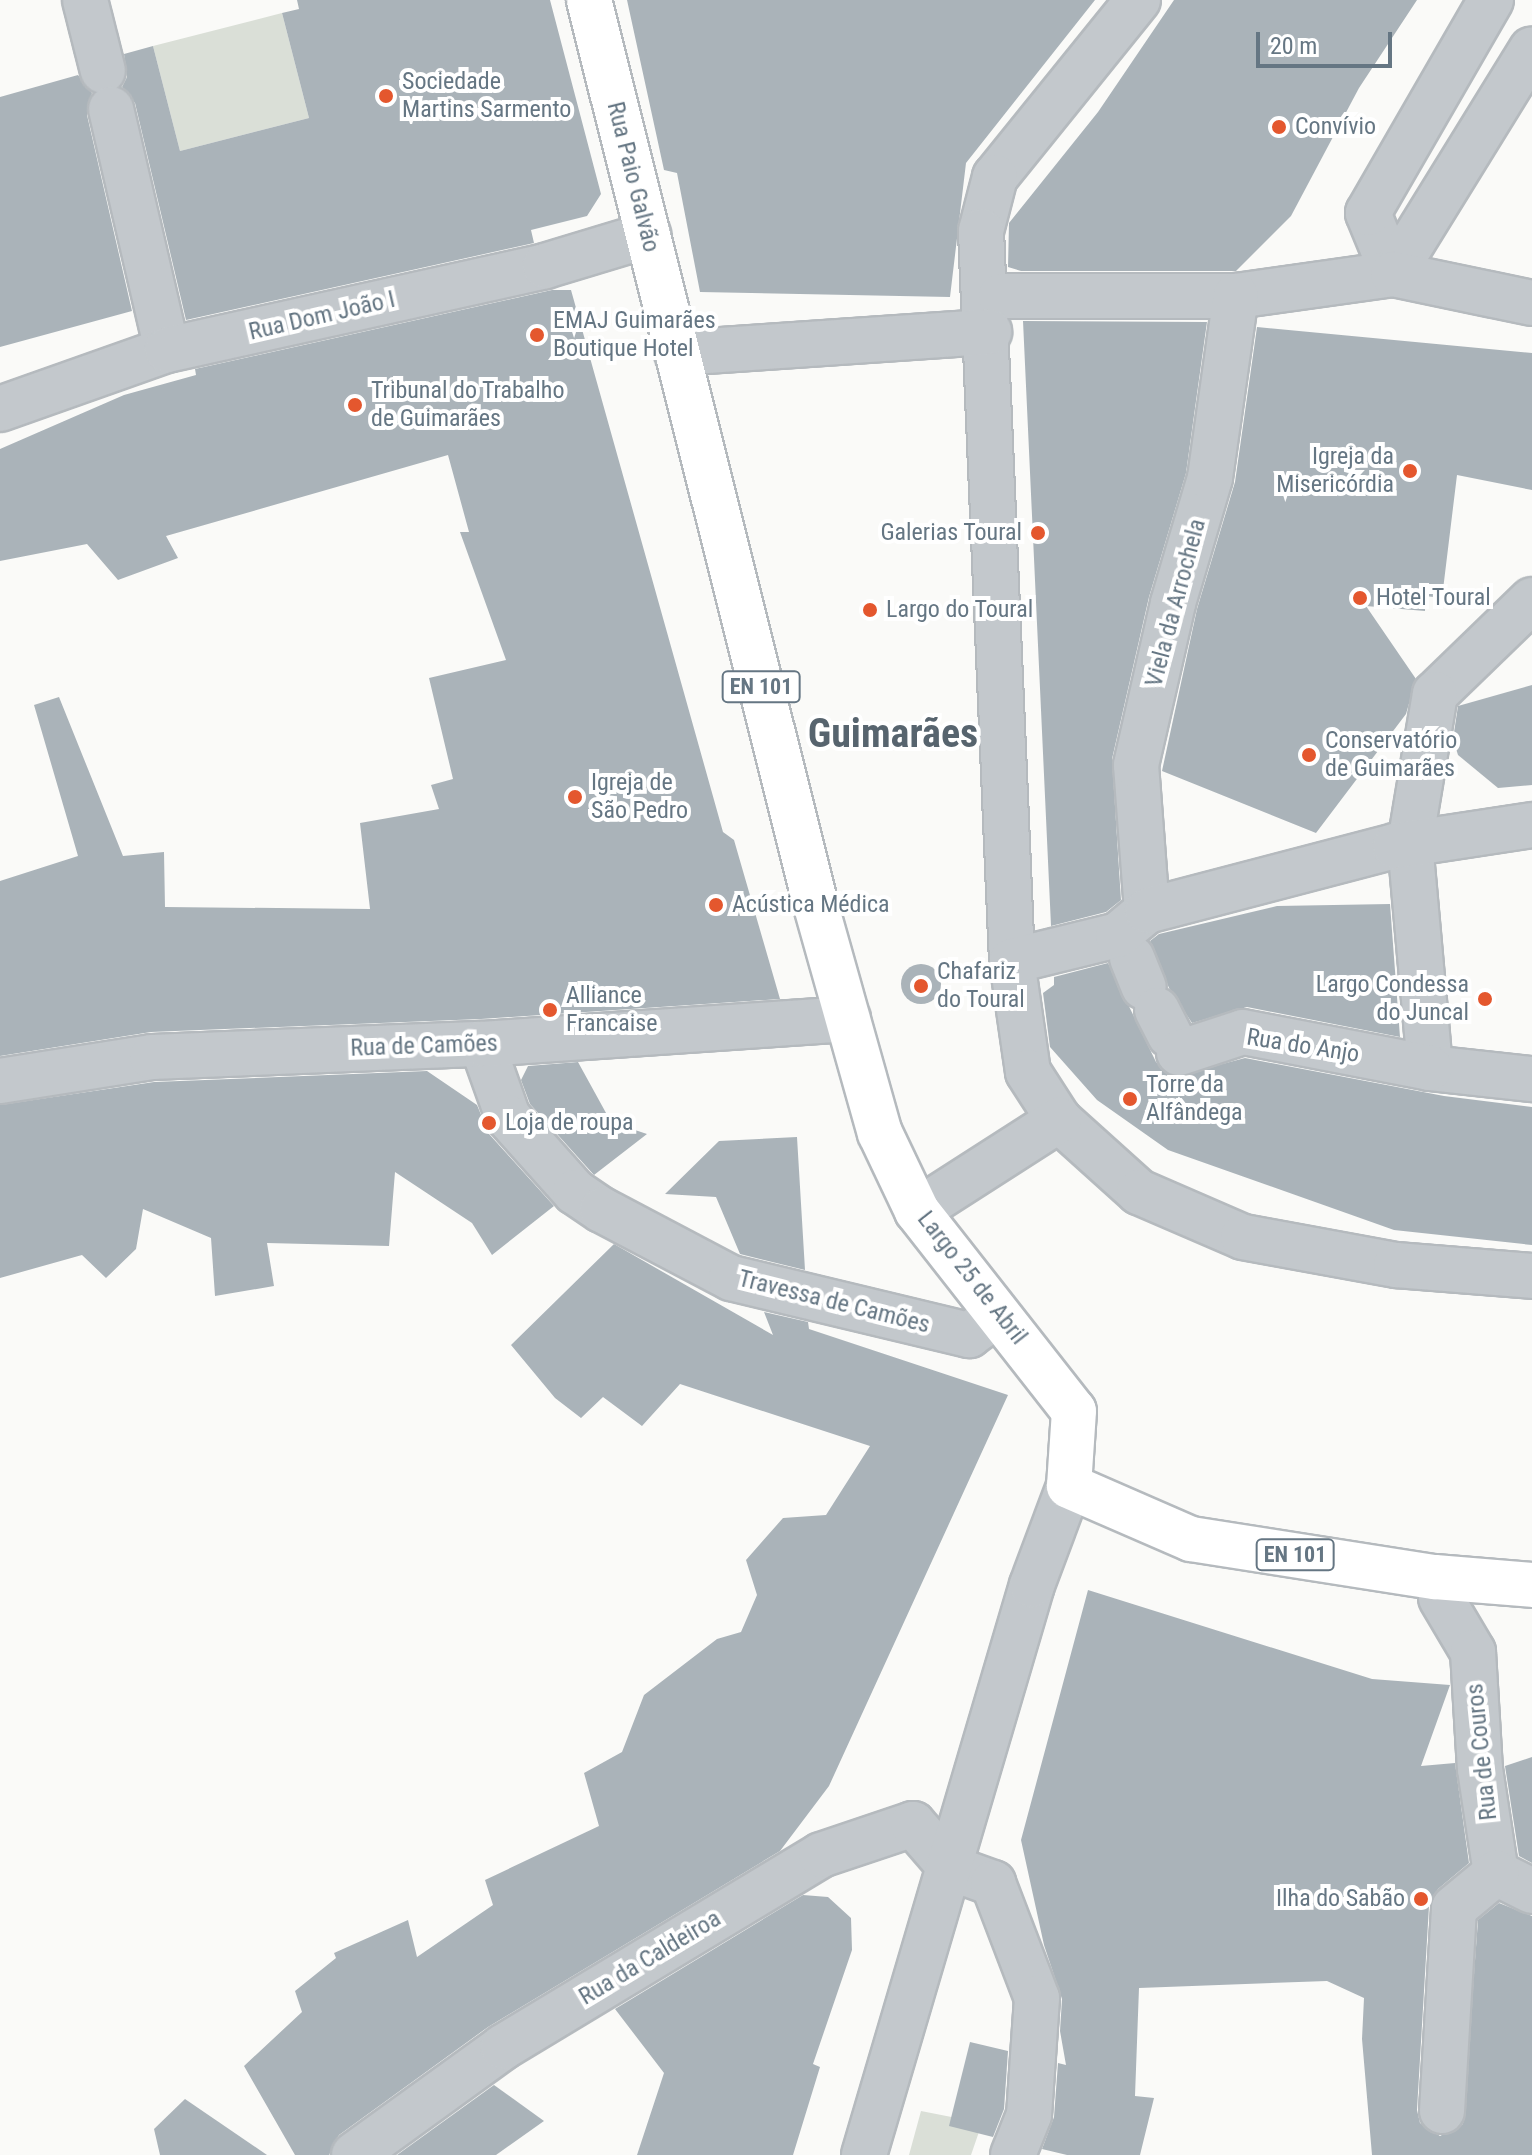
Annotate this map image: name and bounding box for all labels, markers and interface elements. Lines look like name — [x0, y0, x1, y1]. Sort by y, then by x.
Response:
scale bar — [1260, 16, 1396, 66]
text: 20 m — [1270, 32, 1317, 60]
place label: Sociedade Martins Sarmento — [402, 68, 571, 124]
marker: Sociedade Martins Sarmento — [377, 87, 395, 105]
street label: Rua Paio Galvão — [600, 99, 666, 255]
place label: Convívio — [1295, 113, 1376, 141]
marker: Convívio — [1270, 118, 1288, 136]
street label: Rua Dom João I — [246, 285, 398, 347]
place label: EMAJ Guimarães Boutique Hotel — [553, 307, 716, 363]
marker: EMAJ Guimarães Boutique Hotel — [528, 326, 546, 344]
place label: Tribunal do Trabalho de Guimarães — [371, 377, 565, 433]
marker: Tribunal do Trabalho de Guimarães — [346, 396, 364, 414]
place label: Igreja da Misericórdia — [1276, 443, 1394, 499]
marker: Igreja da Misericórdia — [1401, 462, 1419, 480]
street label: Viela da Arrochela — [1140, 516, 1212, 690]
place label: Galerias Toural — [880, 519, 1022, 547]
marker: Galerias Toural — [1029, 524, 1047, 542]
place label: Hotel Toural — [1376, 584, 1491, 612]
marker: Hotel Toural — [1351, 589, 1369, 607]
place label: Largo do Toural — [886, 596, 1034, 624]
marker: Largo do Toural — [861, 601, 879, 619]
road number: EN 101 — [721, 669, 801, 705]
district label: Guimarães — [808, 710, 978, 758]
place label: Conservatório de Guimarães — [1325, 727, 1457, 783]
marker: Conservatório de Guimarães — [1300, 746, 1318, 764]
place label: Igreja de São Pedro — [591, 769, 688, 825]
marker: Igreja de São Pedro — [566, 788, 584, 806]
place label: Acústica Médica — [732, 891, 890, 919]
marker: Acústica Médica — [707, 896, 725, 914]
place label: Chafariz do Toural — [937, 958, 1025, 1014]
place label: Largo Condessa do Juncal — [1316, 971, 1469, 1027]
marker: Chafariz do Toural — [912, 977, 930, 995]
place label: Alliance Francaise — [566, 982, 657, 1038]
marker: Largo Condessa do Juncal — [1476, 990, 1494, 1008]
marker: Alliance Francaise — [541, 1001, 559, 1019]
street label: Rua do Anjo — [1245, 1023, 1361, 1069]
street label: Rua de Camões — [350, 1029, 498, 1063]
place label: Torre da Alfândega — [1146, 1071, 1243, 1127]
marker: Torre da Alfândega — [1121, 1090, 1139, 1108]
place label: Loja de roupa — [505, 1109, 634, 1137]
marker: Loja de roupa — [480, 1114, 498, 1132]
street label: Largo 25 de Abril — [911, 1206, 1033, 1350]
street label: Travessa de Camões — [735, 1264, 933, 1340]
road number: EN 101 — [1255, 1537, 1335, 1573]
street label: Rua de Couros — [1461, 1682, 1503, 1822]
place label: Ilha do Sabão — [1276, 1885, 1405, 1913]
marker: Ilha do Sabão — [1412, 1890, 1430, 1908]
street label: Rua da Caldeiroa — [574, 1904, 726, 2012]

